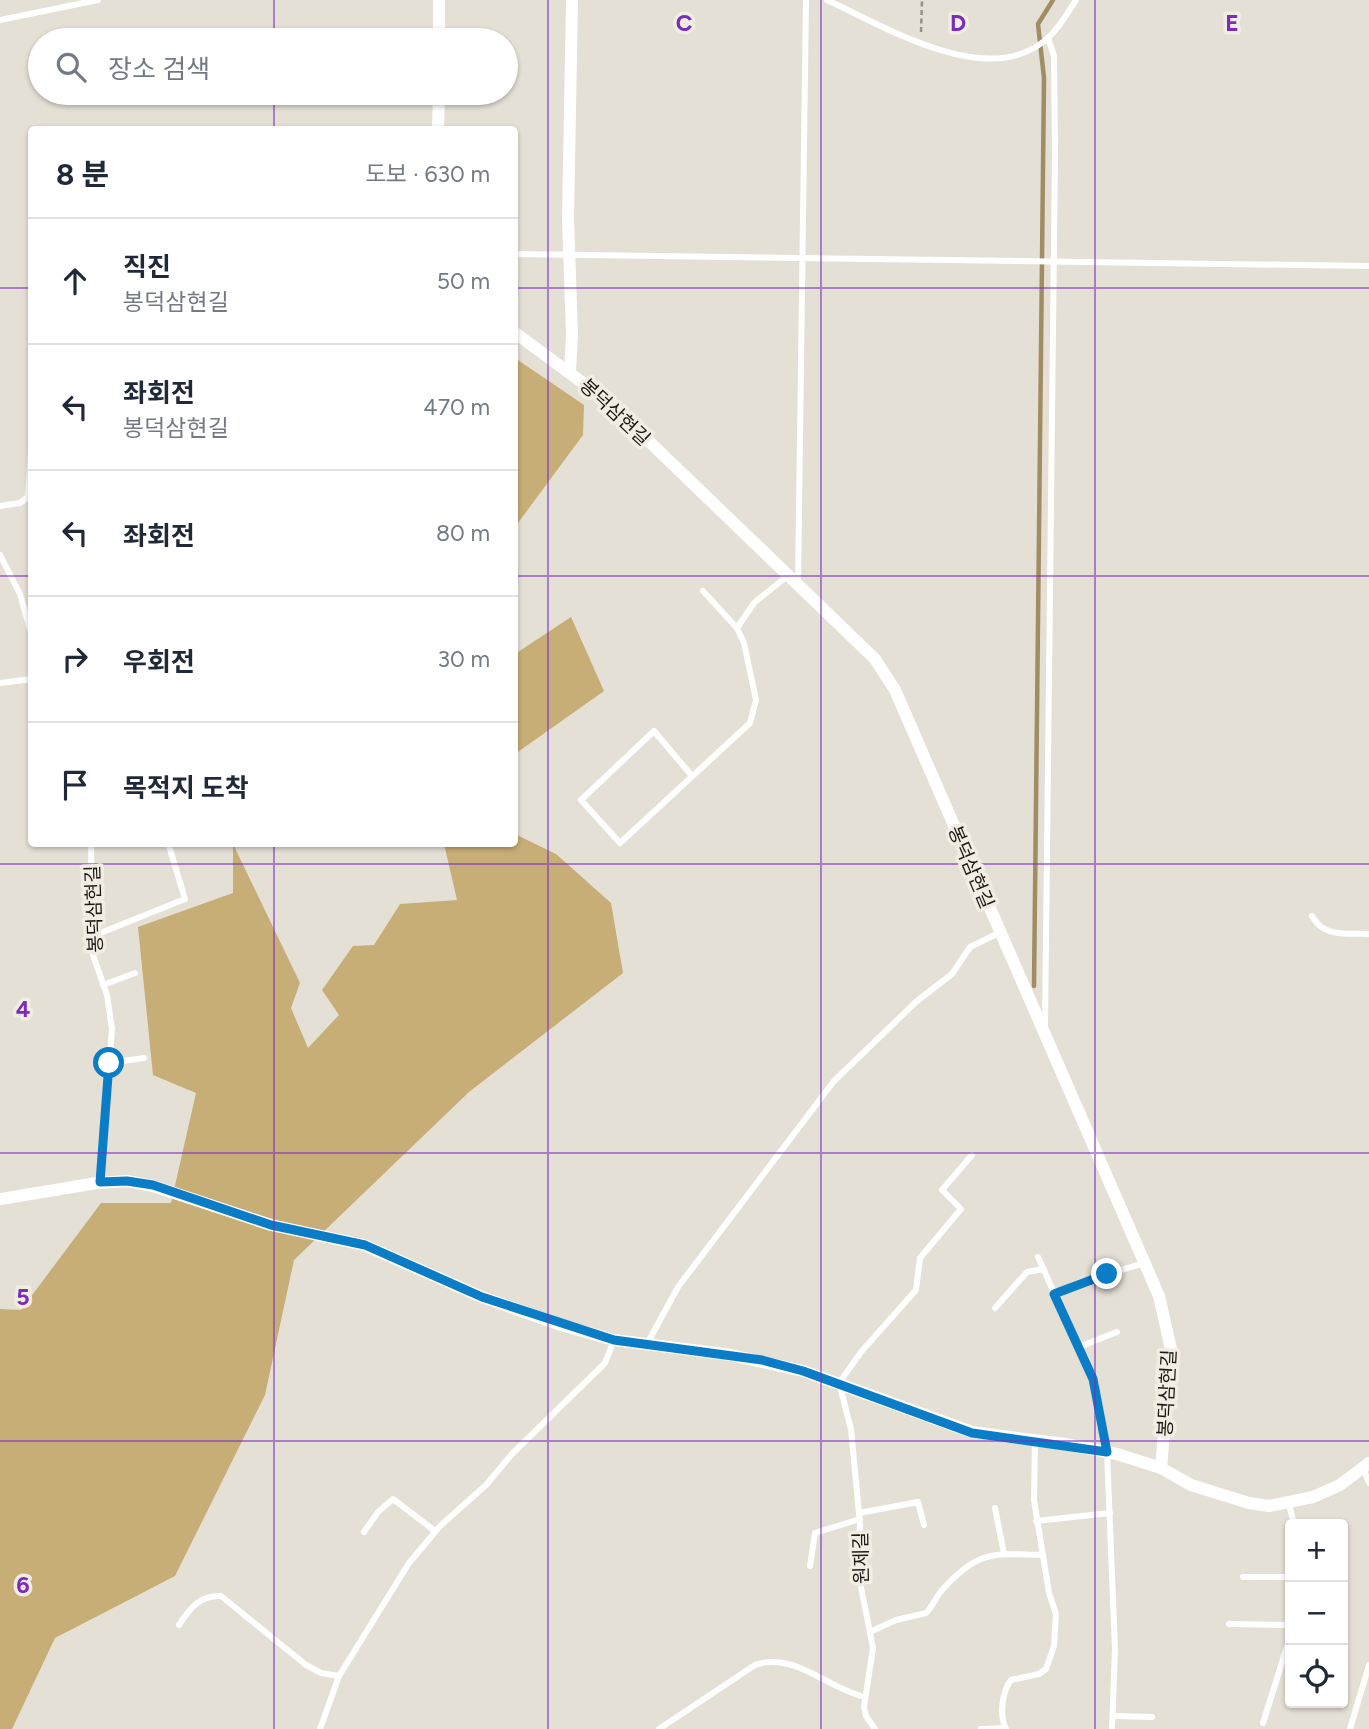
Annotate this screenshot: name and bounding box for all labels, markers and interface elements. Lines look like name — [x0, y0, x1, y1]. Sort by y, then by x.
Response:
text: C — [676, 9, 693, 37]
text: D — [950, 9, 966, 37]
text: E — [1225, 9, 1239, 37]
search box — [28, 28, 518, 105]
icon: search — [52, 48, 90, 86]
text: 장소 검색 — [108, 53, 210, 85]
text: 8 분 — [56, 156, 109, 193]
text: 도보 · 630 m — [365, 160, 490, 188]
text: 직진 — [123, 251, 171, 283]
icon: ahead — [56, 262, 94, 300]
text: 50 m — [437, 267, 490, 295]
text: 봉덕삼현길 — [123, 288, 229, 316]
street label: 봉덕삼현길 — [575, 374, 655, 450]
text: 좌회전 — [123, 377, 195, 409]
icon: left — [56, 388, 94, 426]
text: 470 m — [423, 393, 490, 421]
text: 봉덕삼현길 — [123, 414, 229, 442]
icon: left — [56, 514, 94, 552]
text: 80 m — [436, 519, 490, 547]
text: 좌회전 — [123, 520, 195, 552]
icon: right — [56, 640, 94, 678]
text: 30 m — [437, 645, 490, 673]
text: 우회전 — [123, 646, 195, 678]
icon: arrive — [56, 766, 94, 804]
text: 목적지 도착 — [123, 772, 249, 804]
street label: 봉덕삼현길 — [943, 822, 999, 912]
street label: 봉덕삼현길 — [81, 865, 107, 953]
text: 4 — [16, 995, 30, 1023]
route start — [93, 1047, 124, 1078]
route end — [1091, 1258, 1122, 1289]
text: 5 — [16, 1283, 30, 1311]
street label: 봉덕삼현길 — [1153, 1349, 1181, 1437]
map controls — [1285, 1519, 1348, 1708]
button: + — [1285, 1519, 1348, 1582]
street label: 원제길 — [849, 1532, 873, 1584]
text: 6 — [16, 1571, 30, 1599]
button: − — [1285, 1582, 1348, 1645]
button: locate — [1285, 1645, 1348, 1708]

